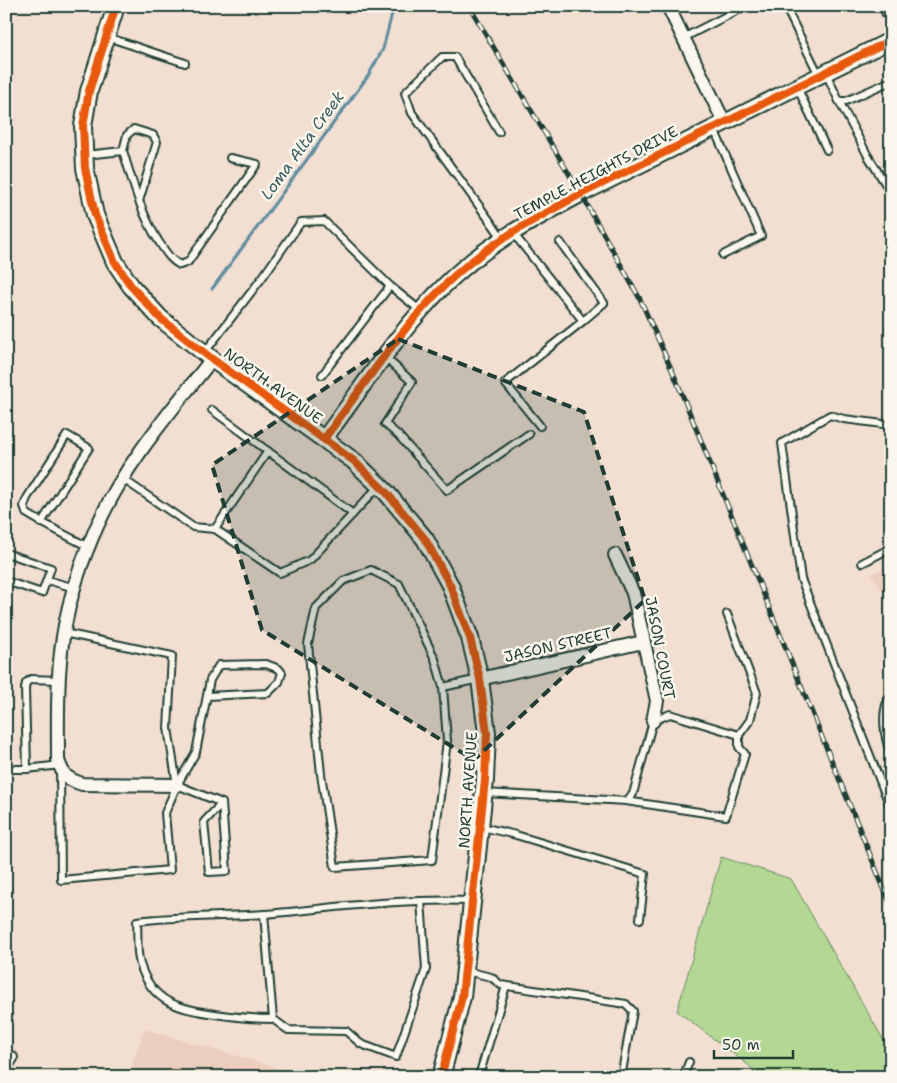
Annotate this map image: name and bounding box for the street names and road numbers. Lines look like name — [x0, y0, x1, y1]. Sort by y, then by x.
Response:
street label: TEMPLE HEIGHTS DRIVE — [511, 121, 681, 225]
street label: NORTH AVENUE — [220, 343, 326, 429]
street label: JASON COURT — [640, 595, 680, 701]
street label: JASON STREET — [502, 623, 614, 667]
street label: NORTH AVENUE — [454, 731, 482, 849]

